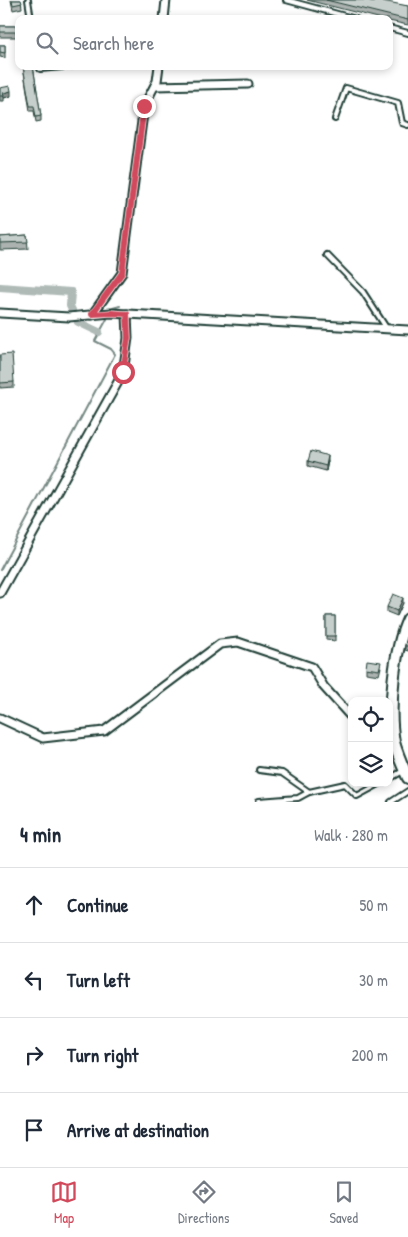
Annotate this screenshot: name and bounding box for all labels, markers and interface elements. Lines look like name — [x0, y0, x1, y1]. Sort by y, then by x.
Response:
search box — [15, 15, 393, 70]
icon: search — [33, 29, 61, 57]
text: Search here — [73, 30, 154, 56]
route end — [133, 95, 156, 118]
route start — [112, 361, 135, 384]
map controls — [348, 697, 393, 787]
button: locate — [348, 697, 393, 742]
button: layers — [348, 742, 393, 787]
text: 4 min — [20, 820, 61, 849]
text: Walk · 280 m — [314, 824, 388, 846]
icon: ahead — [20, 891, 48, 919]
text: Continue — [67, 892, 128, 918]
text: 50 m — [360, 894, 388, 916]
icon: left — [20, 966, 48, 994]
text: Turn left — [67, 967, 130, 993]
text: 30 m — [359, 969, 388, 991]
icon: right — [20, 1041, 48, 1069]
text: Turn right — [67, 1042, 138, 1068]
text: 200 m — [352, 1044, 388, 1066]
icon: arrive — [20, 1116, 48, 1144]
text: Arrive at destination — [67, 1117, 209, 1143]
tab: Map — [50, 1178, 78, 1227]
tab: Directions — [178, 1178, 229, 1227]
tab: Saved — [329, 1178, 358, 1227]

